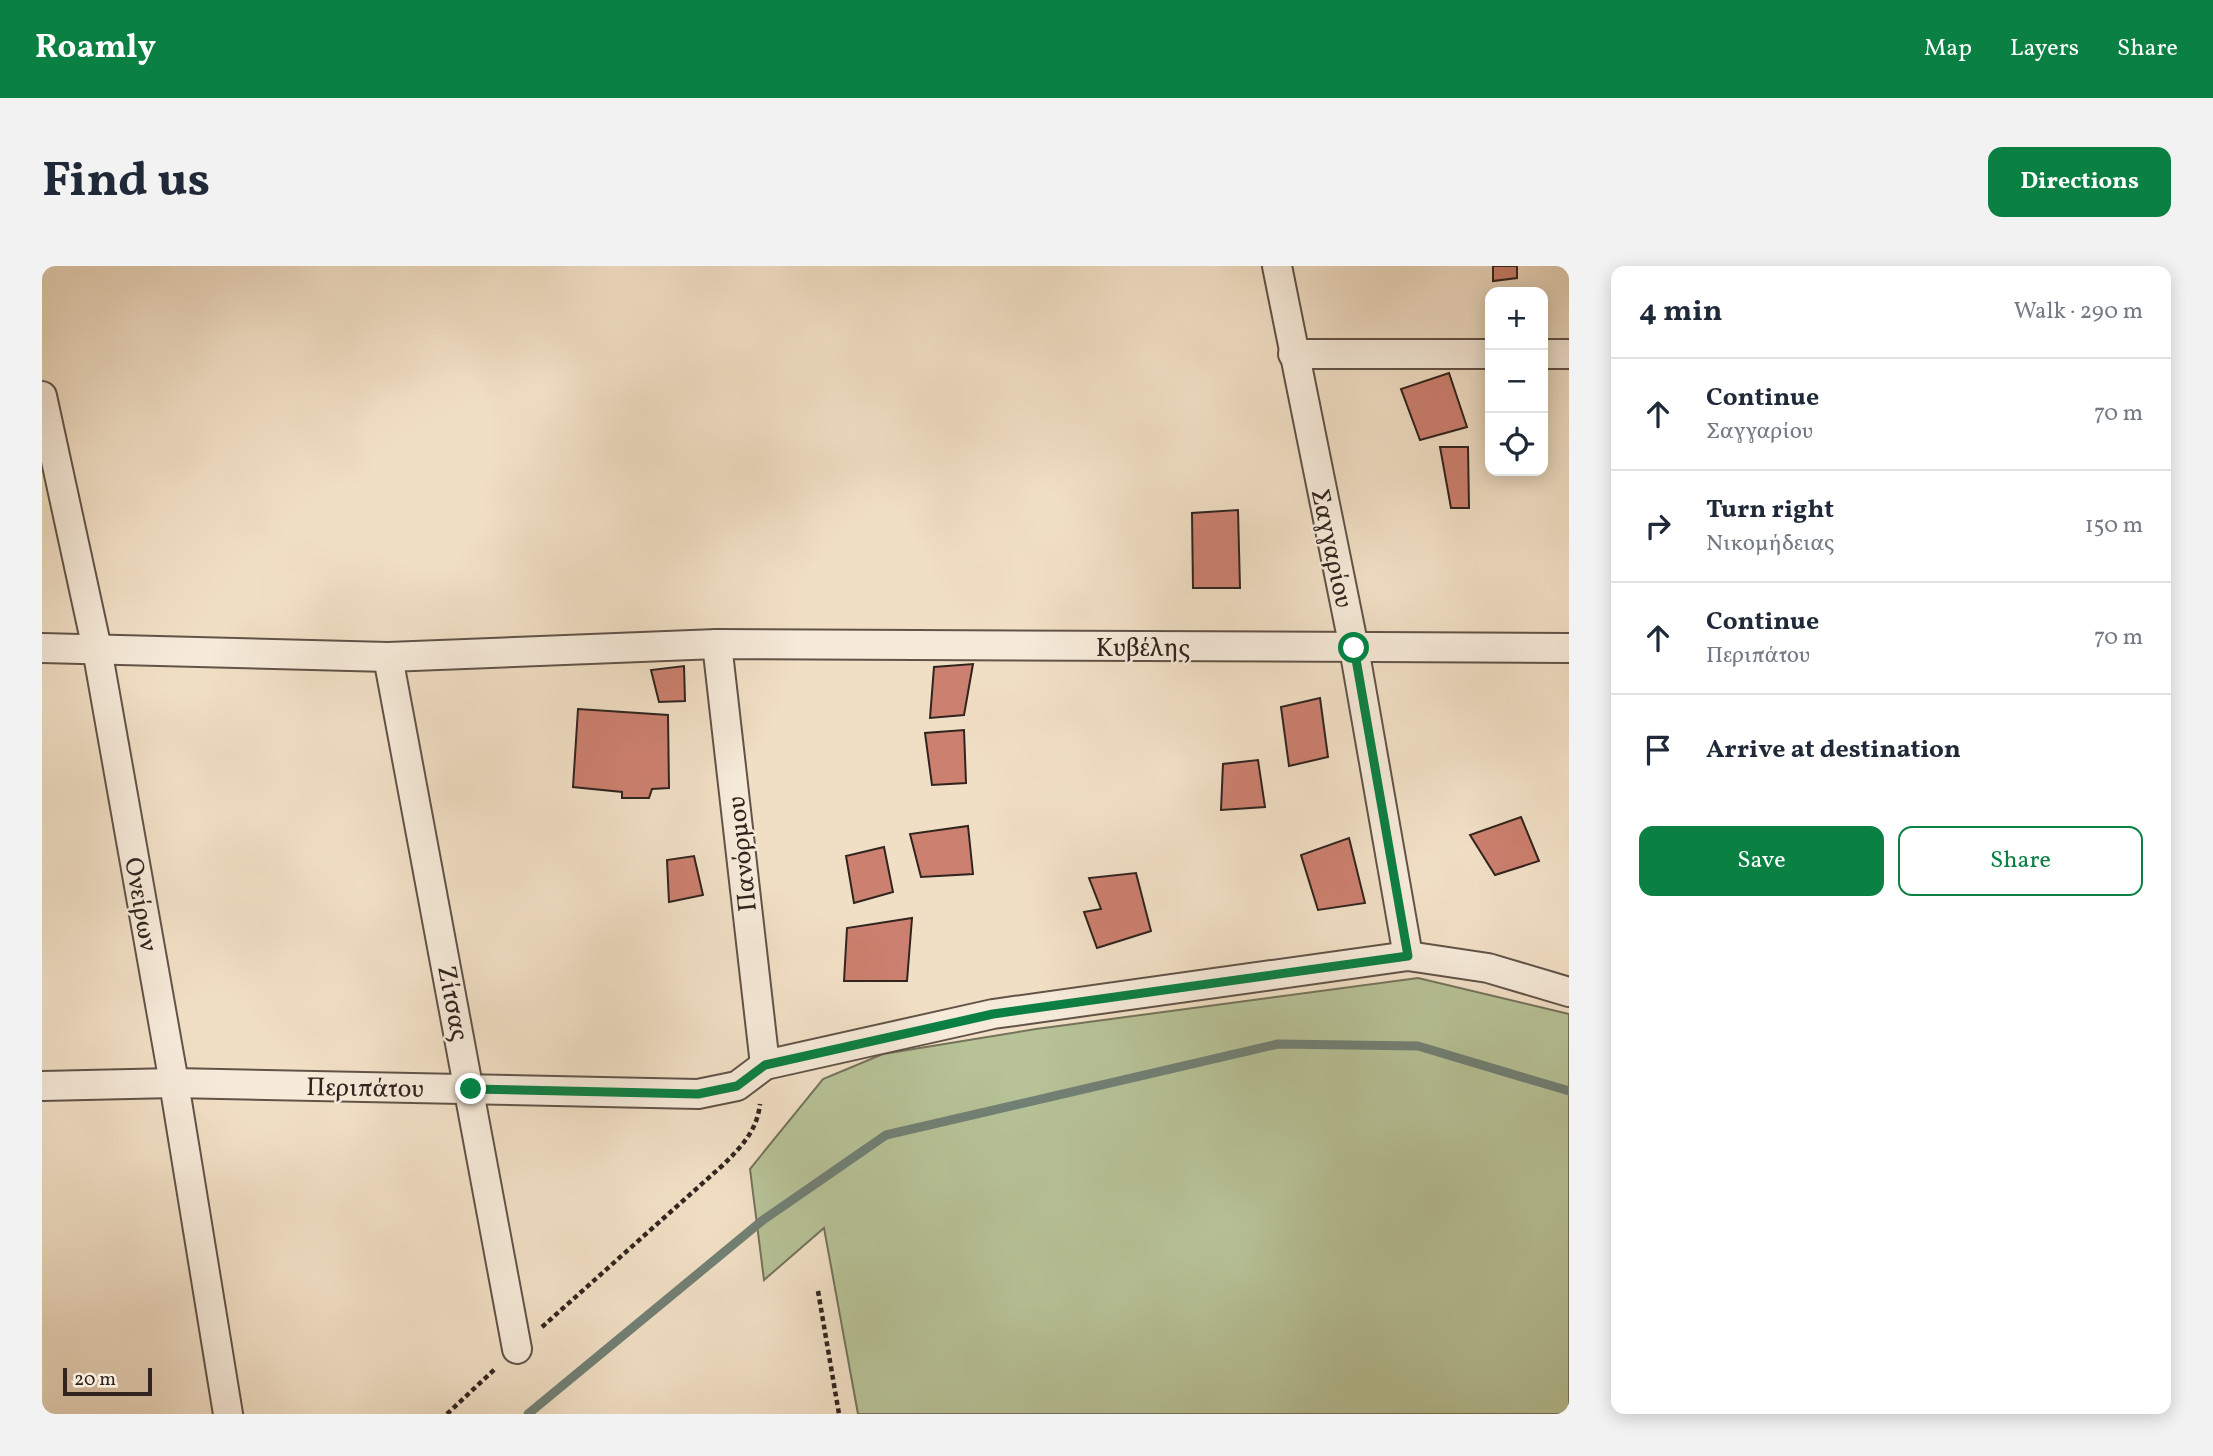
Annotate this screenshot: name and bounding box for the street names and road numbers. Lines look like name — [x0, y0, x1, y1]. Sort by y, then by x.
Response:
street label: Σαγγαρίου — [1301, 485, 1361, 611]
street label: Κυβέλης — [1096, 631, 1190, 667]
street label: Πανόρμου — [719, 794, 767, 913]
street label: Ονείρων — [114, 855, 166, 955]
street label: Ζίτσας — [427, 963, 477, 1044]
street label: Περιπάτου — [306, 1070, 424, 1108]

